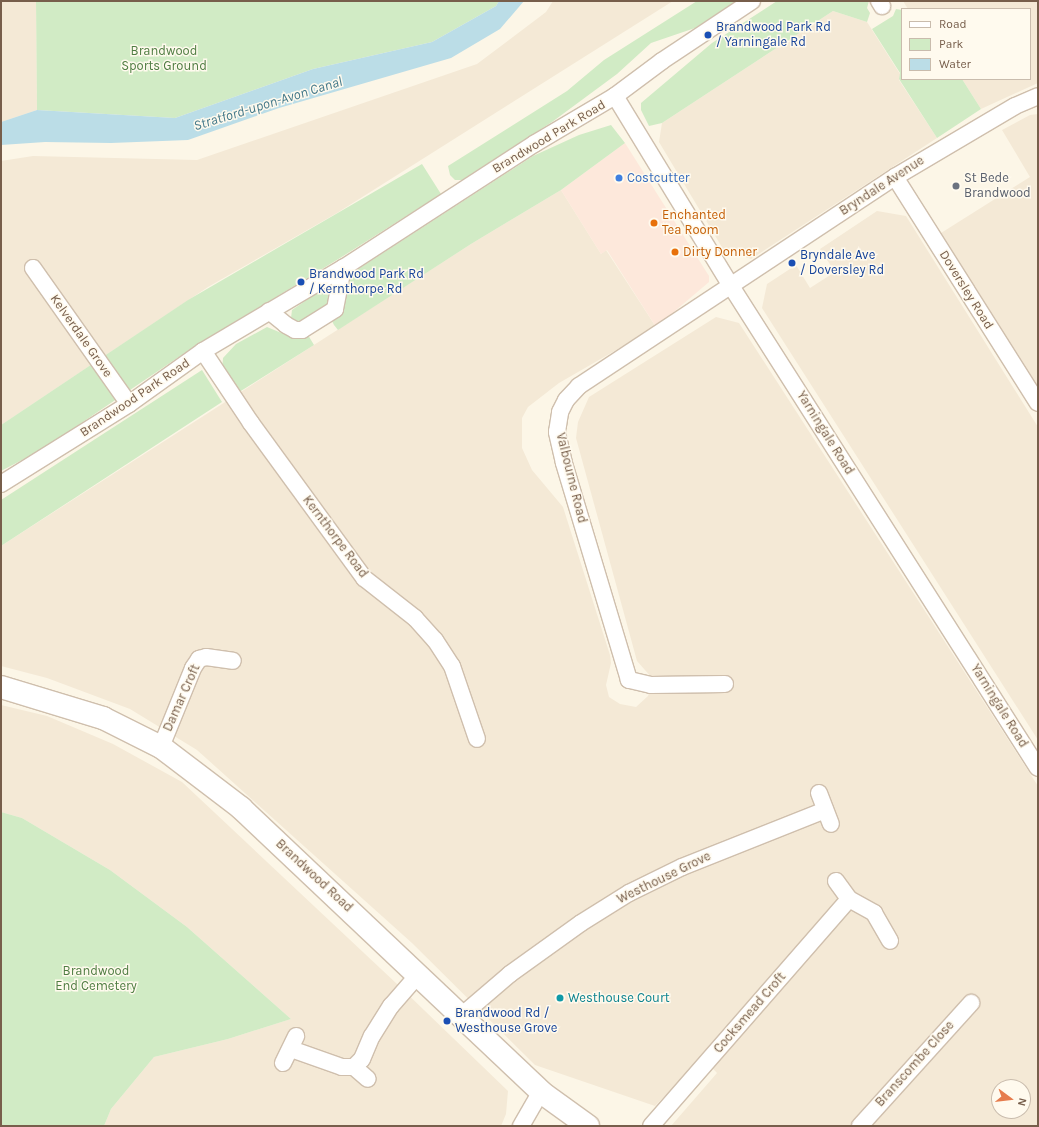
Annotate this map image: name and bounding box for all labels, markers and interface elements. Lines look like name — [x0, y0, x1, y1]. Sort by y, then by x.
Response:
legend — [901, 8, 1031, 80]
text: Road — [939, 17, 967, 31]
place label: Brandwood Park Rd / Yarningale Rd — [716, 20, 831, 51]
marker: Brandwood Park Rd / Yarningale Rd — [703, 30, 713, 40]
text: Park — [939, 37, 963, 51]
park label: Brandwood Sports Ground — [121, 44, 207, 75]
text: Water — [939, 57, 971, 71]
water label: Stratford-upon-Avon Canal — [192, 73, 344, 135]
street label: Brandwood Park Road — [490, 97, 608, 177]
street label: Bryndale Avenue — [837, 153, 927, 219]
place label: Costcutter — [627, 170, 690, 186]
place label: St Bede Brandwood — [964, 171, 1031, 202]
marker: Costcutter — [614, 173, 624, 183]
marker: St Bede Brandwood — [951, 181, 961, 191]
place label: Enchanted Tea Room — [662, 208, 726, 239]
marker: Enchanted Tea Room — [649, 218, 659, 228]
place label: Dirty Donner — [683, 244, 757, 260]
marker: Dirty Donner — [670, 247, 680, 257]
place label: Bryndale Ave / Doversley Rd — [800, 248, 884, 279]
street label: Doversley Road — [936, 248, 996, 332]
marker: Bryndale Ave / Doversley Rd — [787, 258, 797, 268]
place label: Brandwood Park Rd / Kernthorpe Rd — [309, 267, 424, 298]
marker: Brandwood Park Rd / Kernthorpe Rd — [296, 277, 306, 287]
street label: Kelverdale Grove — [47, 291, 115, 381]
street label: Brandwood Park Road — [77, 355, 193, 441]
street label: Yarningale Road — [793, 388, 857, 478]
street label: Valbourne Road — [552, 431, 590, 525]
street label: Kernthorpe Road — [299, 493, 371, 581]
street label: Yarningale Road — [967, 661, 1031, 751]
street label: Damar Croft — [160, 662, 204, 734]
street label: Brandwood Road — [272, 836, 356, 916]
street label: Westhouse Grove — [615, 849, 713, 907]
park label: Brandwood End Cemetery — [55, 964, 137, 995]
street label: Cocksmead Croft — [711, 969, 789, 1057]
place label: Westhouse Court — [568, 990, 670, 1006]
marker: Westhouse Court — [555, 993, 565, 1003]
place label: Brandwood Rd / Westhouse Grove — [455, 1006, 557, 1037]
marker: Brandwood Rd / Westhouse Grove — [442, 1016, 452, 1026]
street label: Branscombe Close — [872, 1018, 958, 1110]
north arrow — [991, 1079, 1031, 1119]
text: N — [1015, 1096, 1029, 1107]

